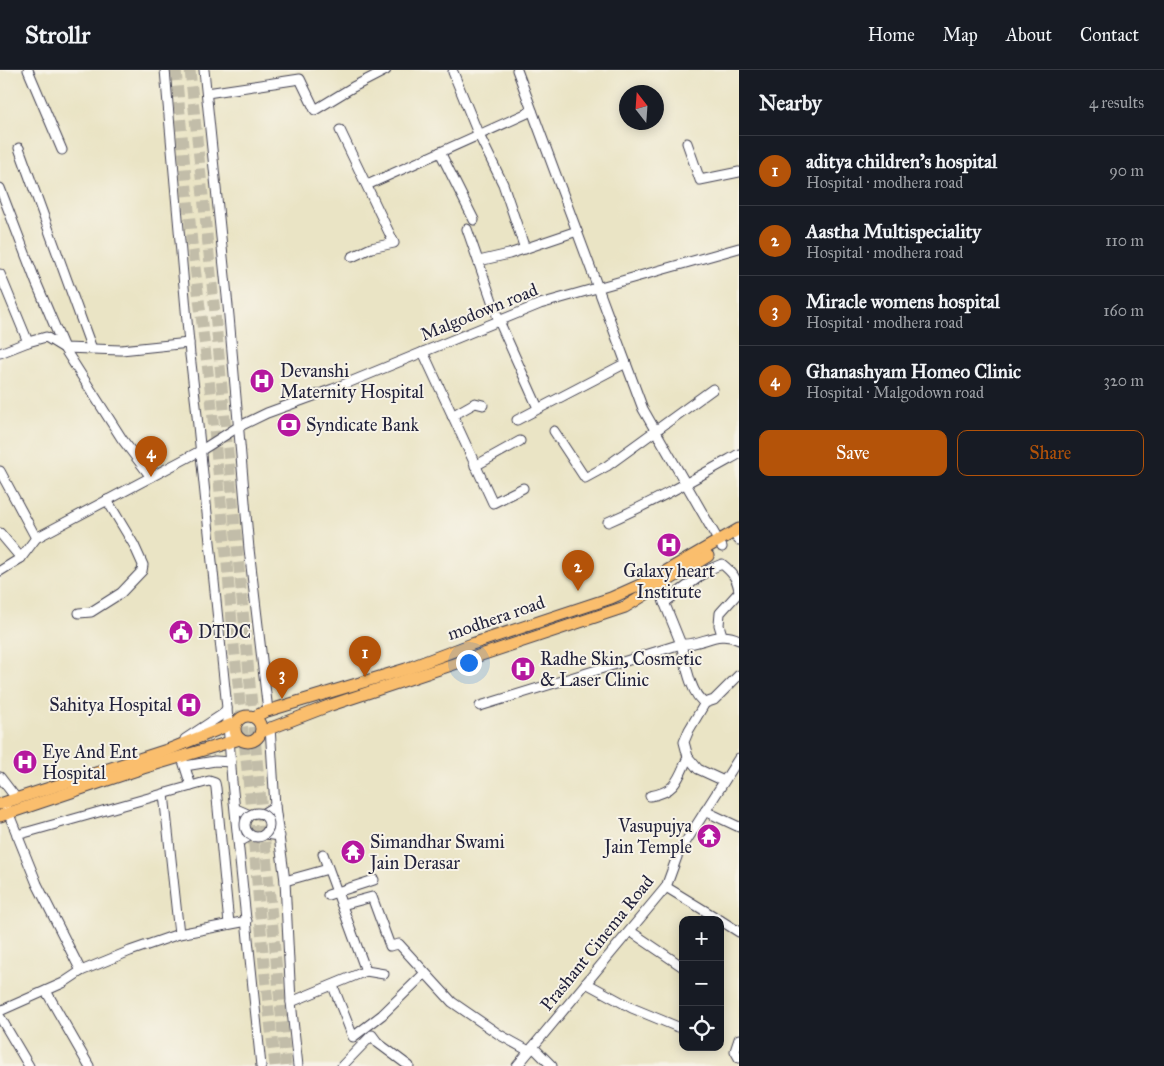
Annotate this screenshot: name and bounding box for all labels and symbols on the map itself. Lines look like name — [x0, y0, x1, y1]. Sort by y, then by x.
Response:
north arrow — [619, 85, 664, 130]
street label: Malgodown road — [417, 278, 541, 346]
place label: Devanshi Maternity Hospital — [280, 360, 424, 403]
hospital icon: Devanshi Maternity Hospital — [249, 368, 275, 394]
bank icon: Syndicate Bank — [276, 412, 302, 438]
place label: Syndicate Bank — [306, 414, 419, 436]
pin: 4 — [135, 436, 167, 477]
hospital icon: Galaxy heart Institute — [656, 532, 682, 558]
pin: 2 — [562, 550, 594, 591]
place label: Galaxy heart Institute — [623, 560, 715, 603]
street label: modhera road — [444, 591, 548, 645]
public building icon: DTDC — [168, 619, 194, 645]
place label: DTDC — [198, 621, 251, 643]
pin: 1 — [349, 636, 381, 677]
place label: Radhe Skin, Cosmetic & Laser Clinic — [540, 648, 702, 691]
your location — [456, 650, 482, 676]
hospital icon: Radhe Skin, Cosmetic & Laser Clinic — [510, 656, 536, 682]
pin: 3 — [266, 658, 298, 699]
hospital icon: Sahitya Hospital — [176, 692, 202, 718]
place label: Sahitya Hospital — [49, 694, 172, 716]
place label: Eye And Ent Hospital — [42, 741, 139, 784]
hospital icon: Eye And Ent Hospital — [12, 749, 38, 775]
place label: Vasupujya Jain Temple — [602, 815, 692, 859]
temple icon: Vasupujya Jain Temple — [696, 823, 722, 849]
place label: Simandhar Swami Jain Derasar — [368, 831, 505, 875]
temple icon: Simandhar Swami Jain Derasar — [340, 839, 366, 865]
street label: Prashant Cinema Road — [536, 871, 658, 1015]

